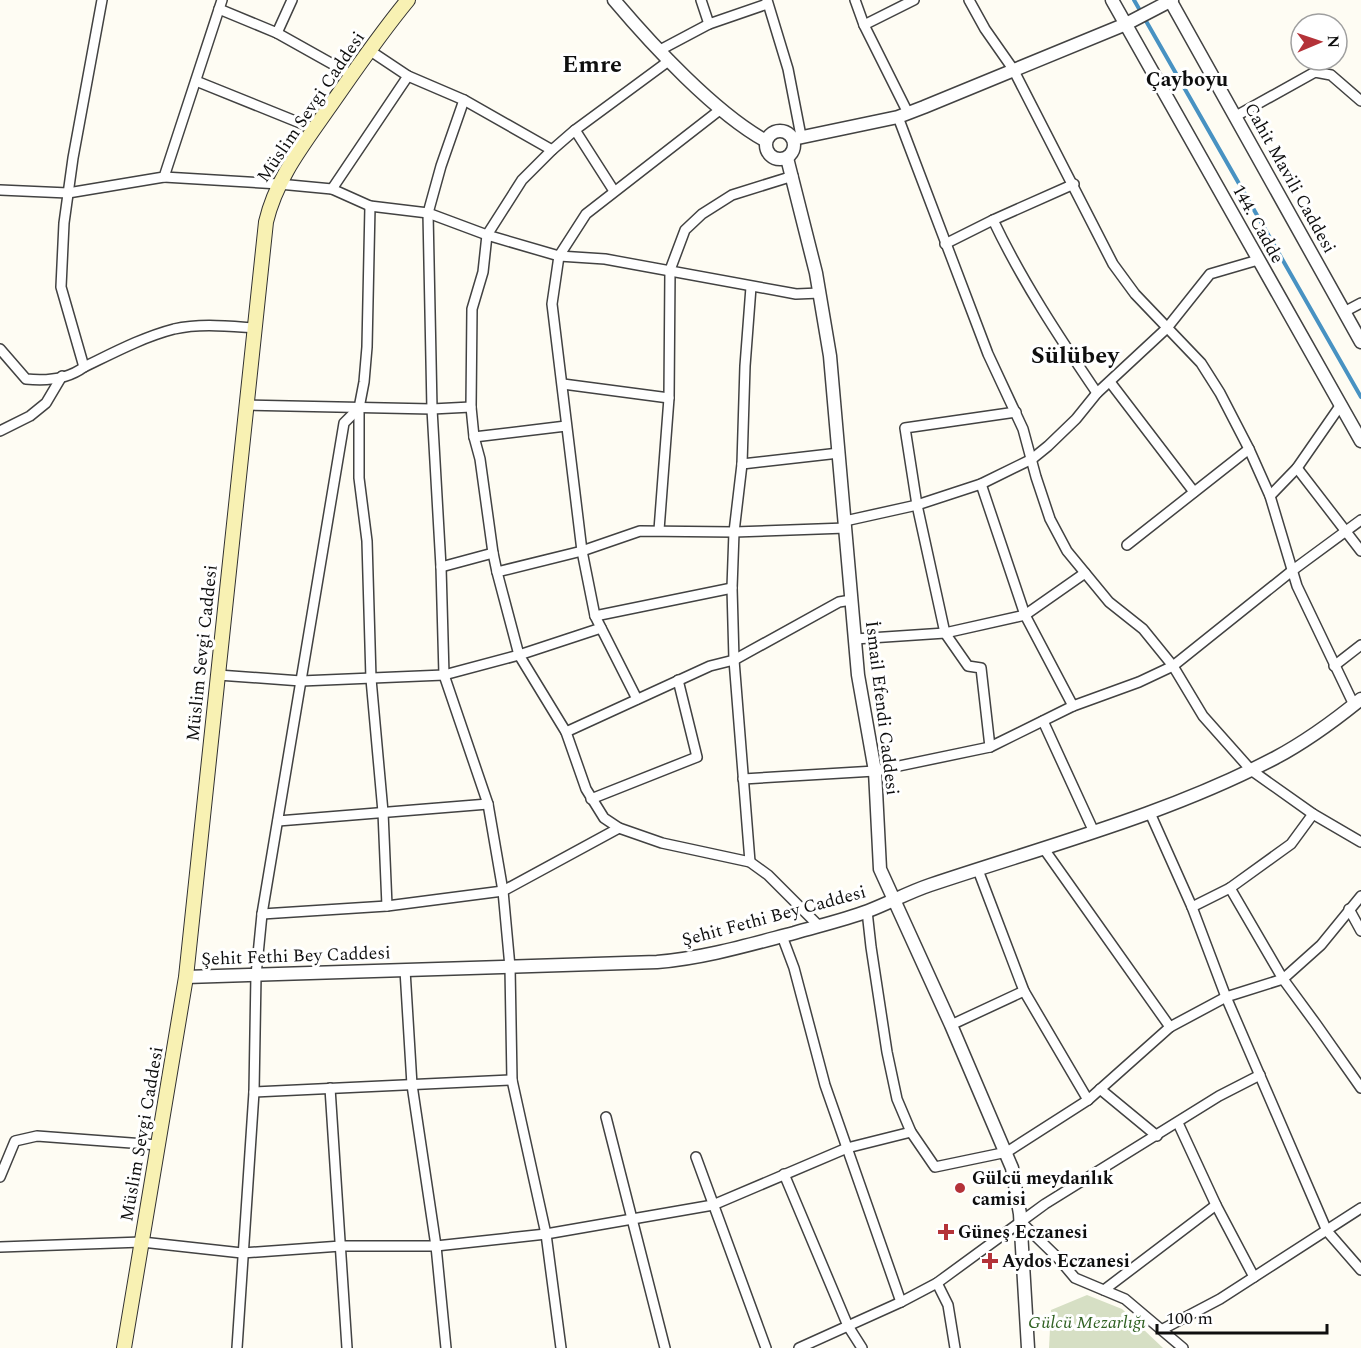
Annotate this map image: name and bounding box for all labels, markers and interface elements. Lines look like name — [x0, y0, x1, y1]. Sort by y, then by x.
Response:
north arrow — [1289, 12, 1349, 72]
street label: Müslim Sevgi Caddesi — [250, 26, 372, 188]
text: N — [1321, 35, 1345, 48]
district label: Emre — [562, 47, 622, 83]
district label: Çayboyu — [1146, 64, 1229, 96]
street label: Cahit Mavili Caddesi — [1237, 98, 1343, 258]
street label: 144. Cadde — [1225, 180, 1291, 268]
district label: Sülübey — [1031, 338, 1120, 374]
street label: Müslim Sevgi Caddesi — [179, 563, 225, 743]
street label: İsmail Efendi Caddesi — [858, 619, 906, 797]
street label: Şehit Fethi Bey Caddesi — [679, 878, 869, 954]
street label: Şehit Fethi Bey Caddesi — [201, 939, 391, 973]
street label: Müslim Sevgi Caddesi — [113, 1044, 171, 1224]
place label: Gülcü meydanlık camisi — [972, 1165, 1114, 1213]
marker: Gülcü meydanlık camisi — [953, 1181, 967, 1195]
place label: Güneş Eczanesi — [958, 1219, 1088, 1246]
marker: Güneş Eczanesi — [939, 1225, 953, 1239]
place label: Aydos Eczanesi — [1002, 1248, 1130, 1275]
marker: Aydos Eczanesi — [983, 1254, 997, 1268]
scale bar — [1157, 1297, 1326, 1335]
text: 100 m — [1166, 1305, 1213, 1332]
park label: Gülcü Mezarlığı — [1028, 1309, 1146, 1336]

